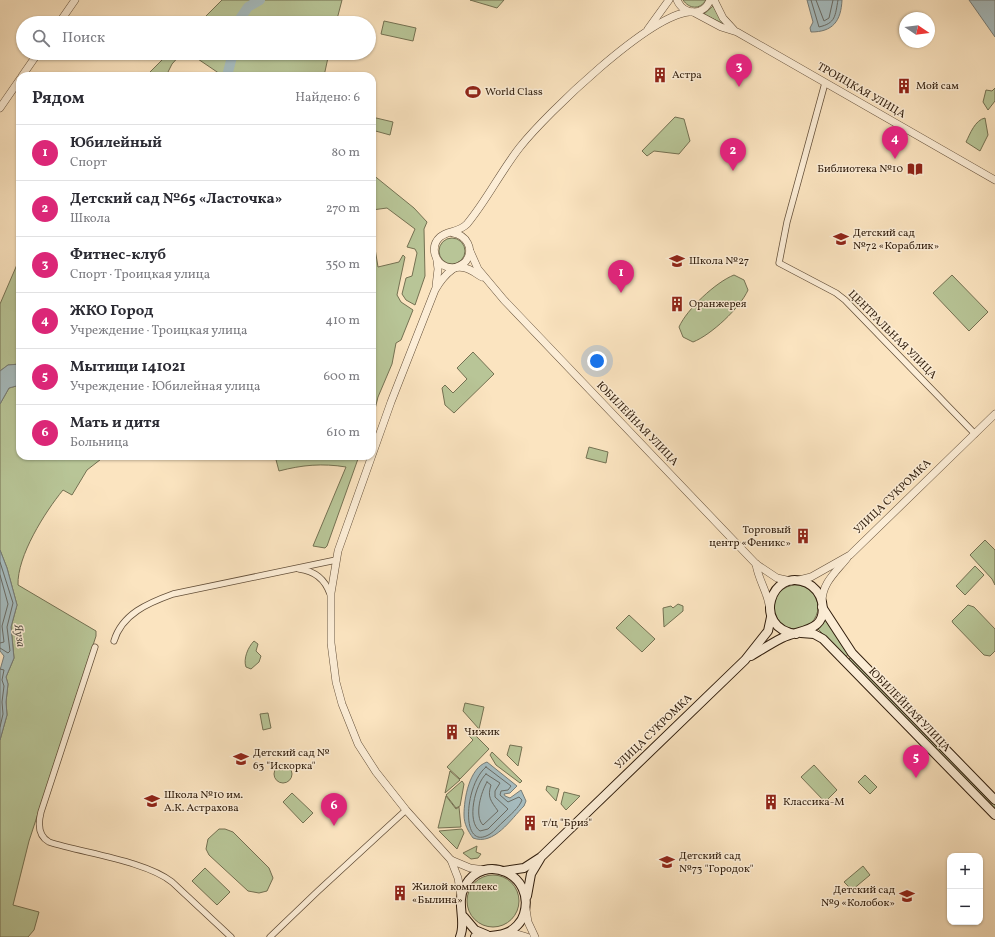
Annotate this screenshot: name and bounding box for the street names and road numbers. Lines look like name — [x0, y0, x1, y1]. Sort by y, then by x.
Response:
street label: ТРОИЦКАЯ УЛИЦА — [814, 59, 908, 123]
street label: ЦЕНТРАЛЬНАЯ УЛИЦА — [844, 287, 940, 383]
street label: ЮБИЛЕЙНАЯ УЛИЦА — [593, 379, 681, 470]
street label: УЛИЦА СУКРОМКА — [851, 456, 935, 538]
street label: ЮБИЛЕЙНАЯ УЛИЦА — [865, 665, 953, 756]
street label: УЛИЦА СУКРОМКА — [612, 691, 696, 773]

